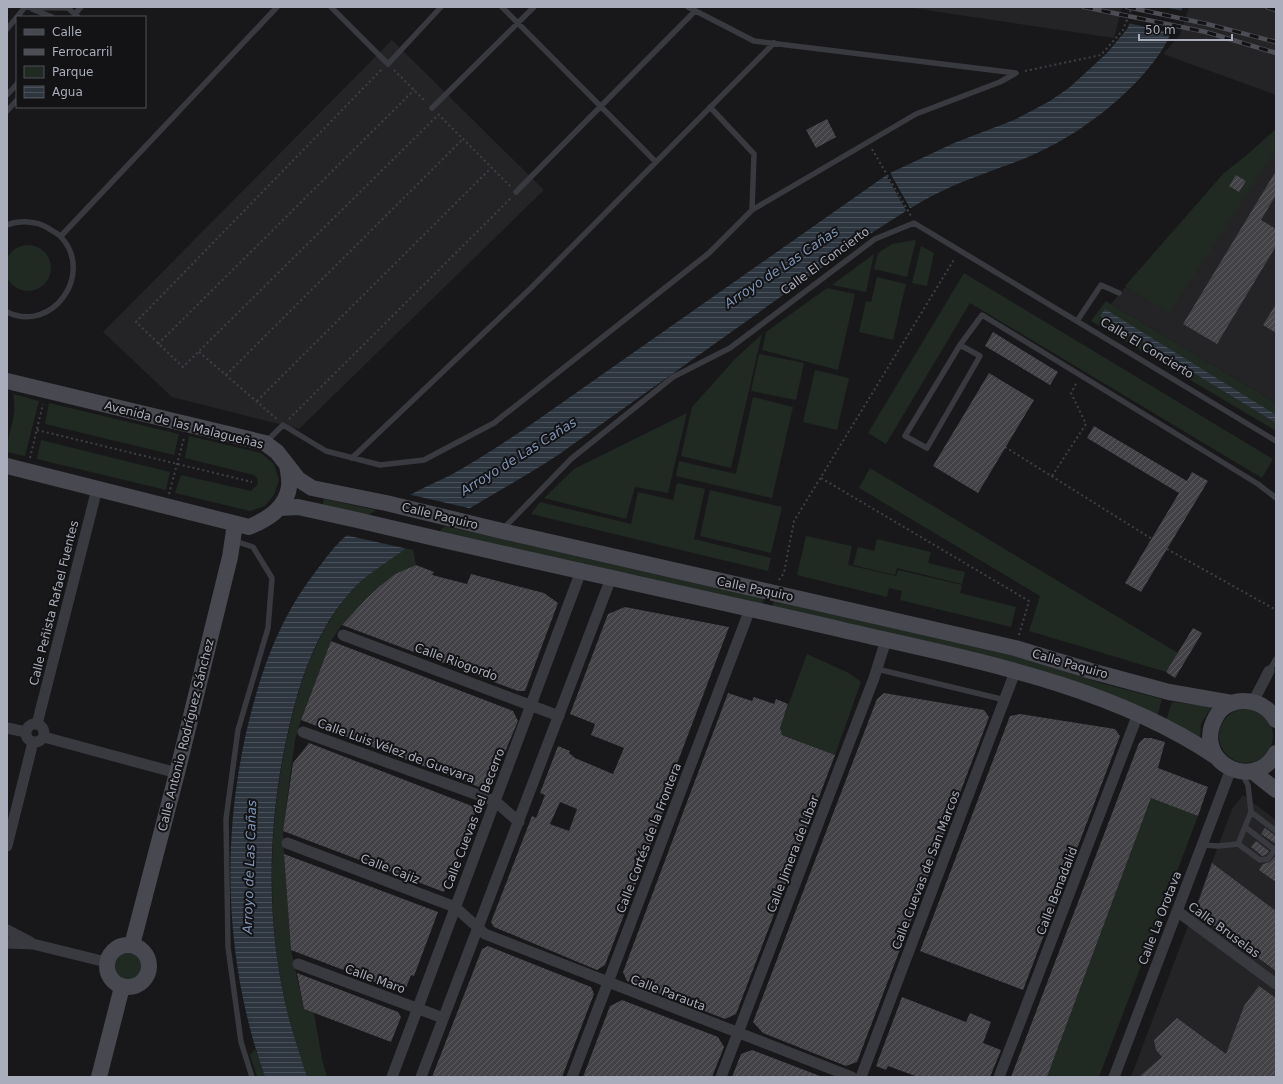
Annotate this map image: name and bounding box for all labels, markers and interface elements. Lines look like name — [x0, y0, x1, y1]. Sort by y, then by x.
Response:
legend — [16, 16, 146, 108]
scale bar — [1139, 16, 1232, 42]
text: 50 m — [1145, 23, 1176, 37]
text: Calle — [52, 25, 82, 39]
text: Ferrocarril — [52, 45, 113, 59]
text: Parque — [52, 65, 93, 79]
text: Agua — [52, 85, 83, 99]
water label: Arroyo de Las Cañas — [721, 224, 841, 312]
street label: Calle El Concierto — [778, 224, 872, 298]
street label: Calle El Concierto — [1098, 315, 1196, 381]
street label: Avenida de las Malagueñas — [103, 398, 265, 452]
water label: Arroyo de Las Cañas — [457, 414, 579, 499]
street label: Calle Paquiro — [400, 500, 480, 532]
street label: Calle Peñista Rafael Fuentes — [27, 519, 81, 687]
street label: Calle Paquiro — [715, 574, 795, 604]
street label: Calle Antonio Rodríguez Sánchez — [155, 637, 217, 833]
street label: Calle Riogordo — [413, 640, 499, 684]
street label: Calle Paquiro — [1030, 646, 1110, 682]
street label: Calle Luis Vélez de Guevara — [315, 716, 477, 786]
street label: Calle Cuevas del Becerro — [441, 746, 507, 892]
street label: Calle Cortés de la Frontera — [614, 761, 684, 915]
street label: Calle Cuevas de San Marcos — [889, 788, 963, 952]
street label: Calle Jimera de Líbar — [764, 793, 822, 915]
water label: Arroyo de Las Cañas — [240, 800, 259, 935]
street label: Calle Benadalid — [1034, 845, 1080, 937]
street label: Calle Cajiz — [358, 851, 422, 887]
street label: Calle La Orotava — [1136, 869, 1184, 967]
street label: Calle Bruselas — [1186, 899, 1262, 961]
street label: Calle Maro — [343, 962, 407, 996]
street label: Calle Parauta — [628, 972, 708, 1014]

